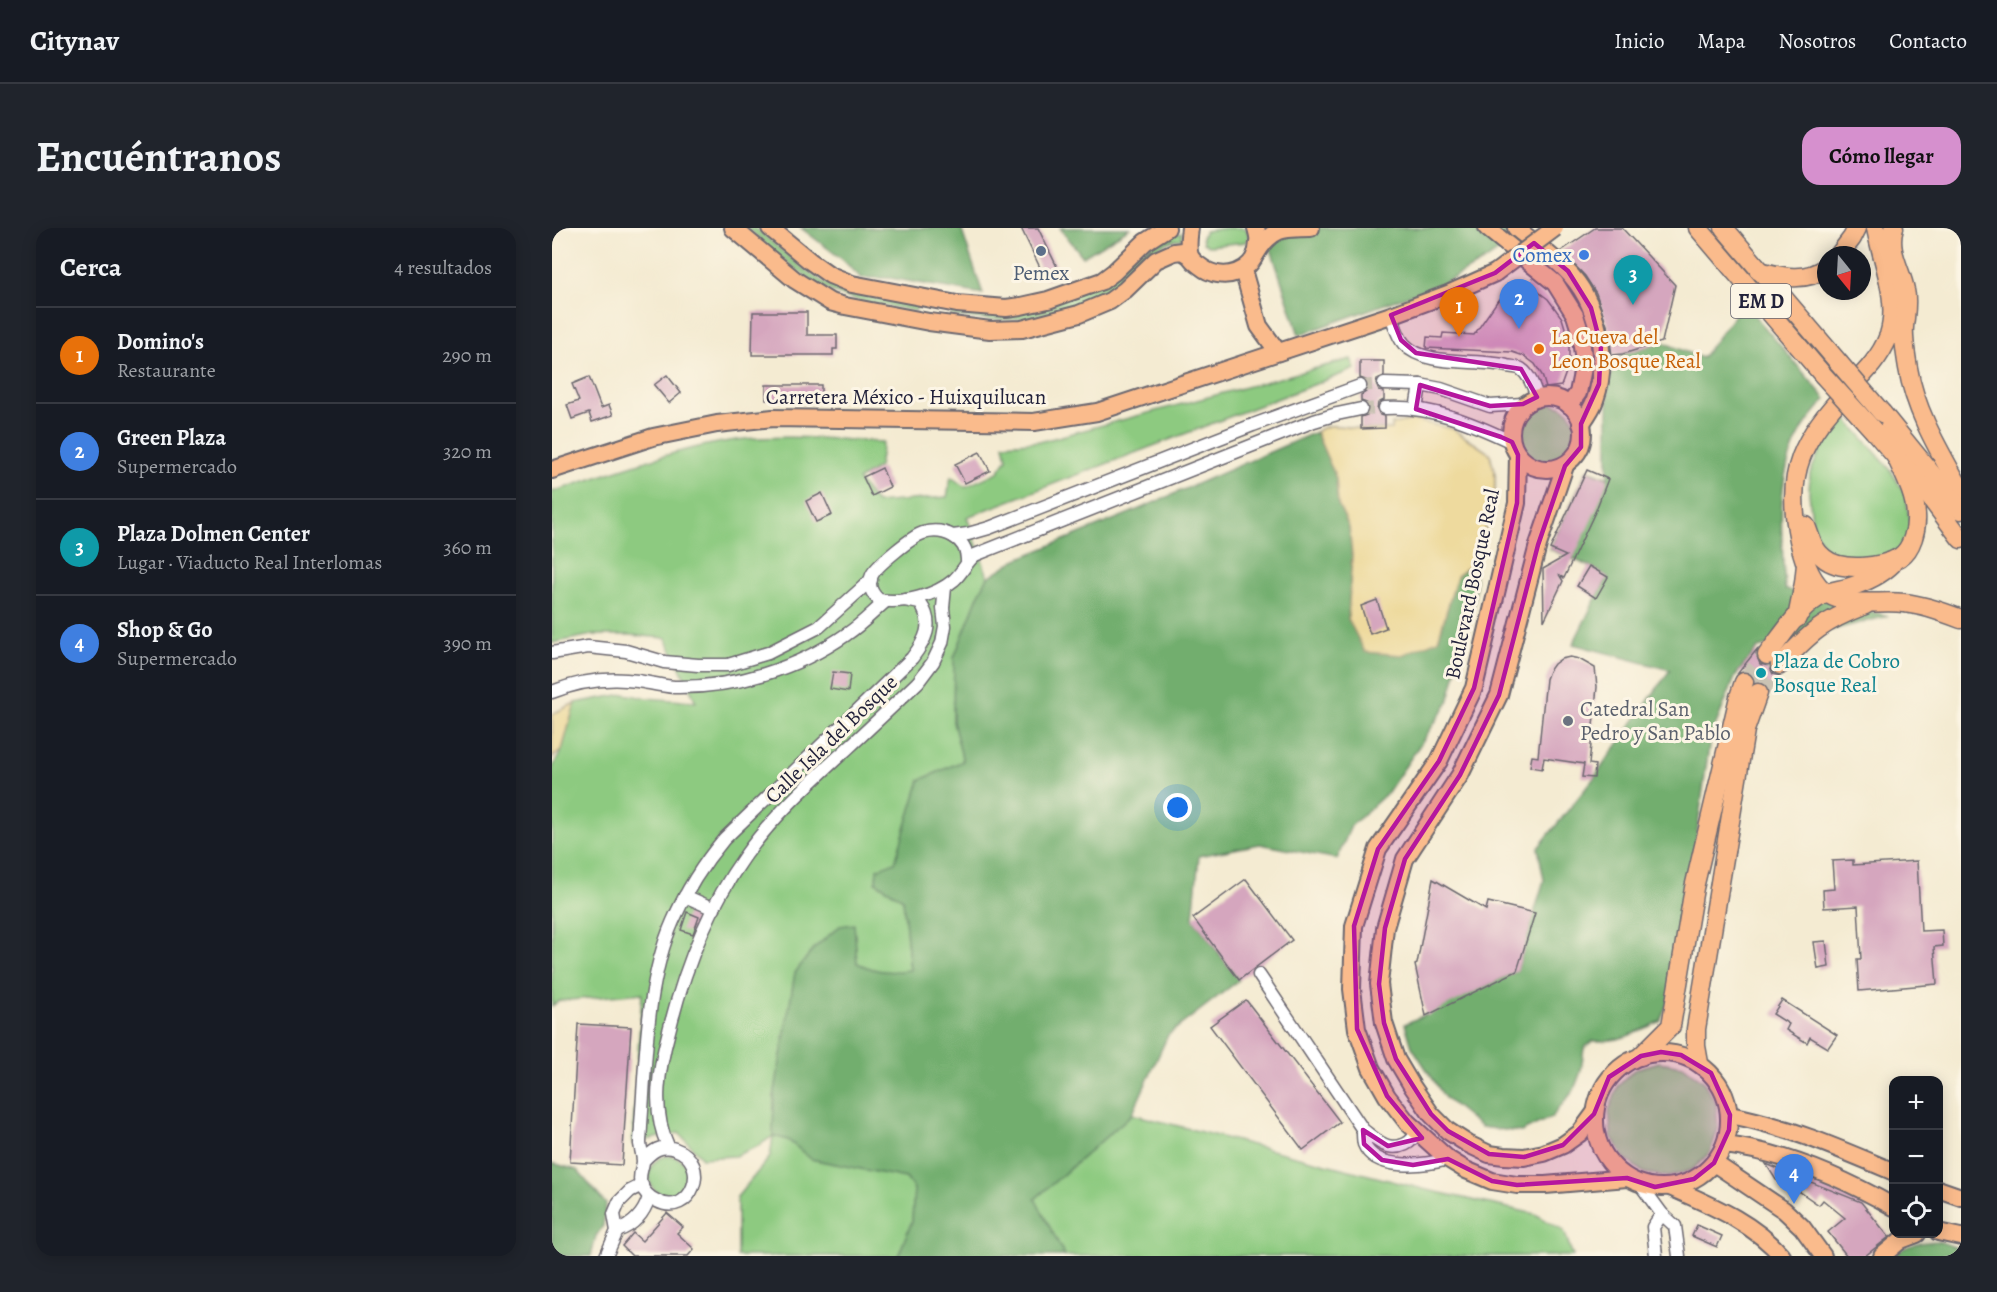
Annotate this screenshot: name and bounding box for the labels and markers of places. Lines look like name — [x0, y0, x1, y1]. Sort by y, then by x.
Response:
place label: Comex — [1512, 241, 1572, 269]
marker: Pemex — [1034, 244, 1048, 258]
marker: Comex — [1577, 248, 1591, 262]
pin: 3 — [1614, 256, 1652, 305]
place label: Pemex — [1013, 259, 1069, 287]
pin: 2 — [1500, 279, 1538, 329]
pin: 1 — [1440, 288, 1478, 337]
place label: La Cueva del Leon Bosque Real — [1551, 323, 1701, 375]
marker: La Cueva del Leon Bosque Real — [1532, 342, 1546, 356]
place label: Plaza de Cobro Bosque Real — [1773, 647, 1900, 699]
marker: Plaza de Cobro Bosque Real — [1754, 666, 1768, 680]
place label: Catedral San Pedro y San Pablo — [1580, 695, 1731, 747]
marker: Catedral San Pedro y San Pablo — [1561, 714, 1575, 728]
pin: 4 — [1774, 1154, 1814, 1204]

